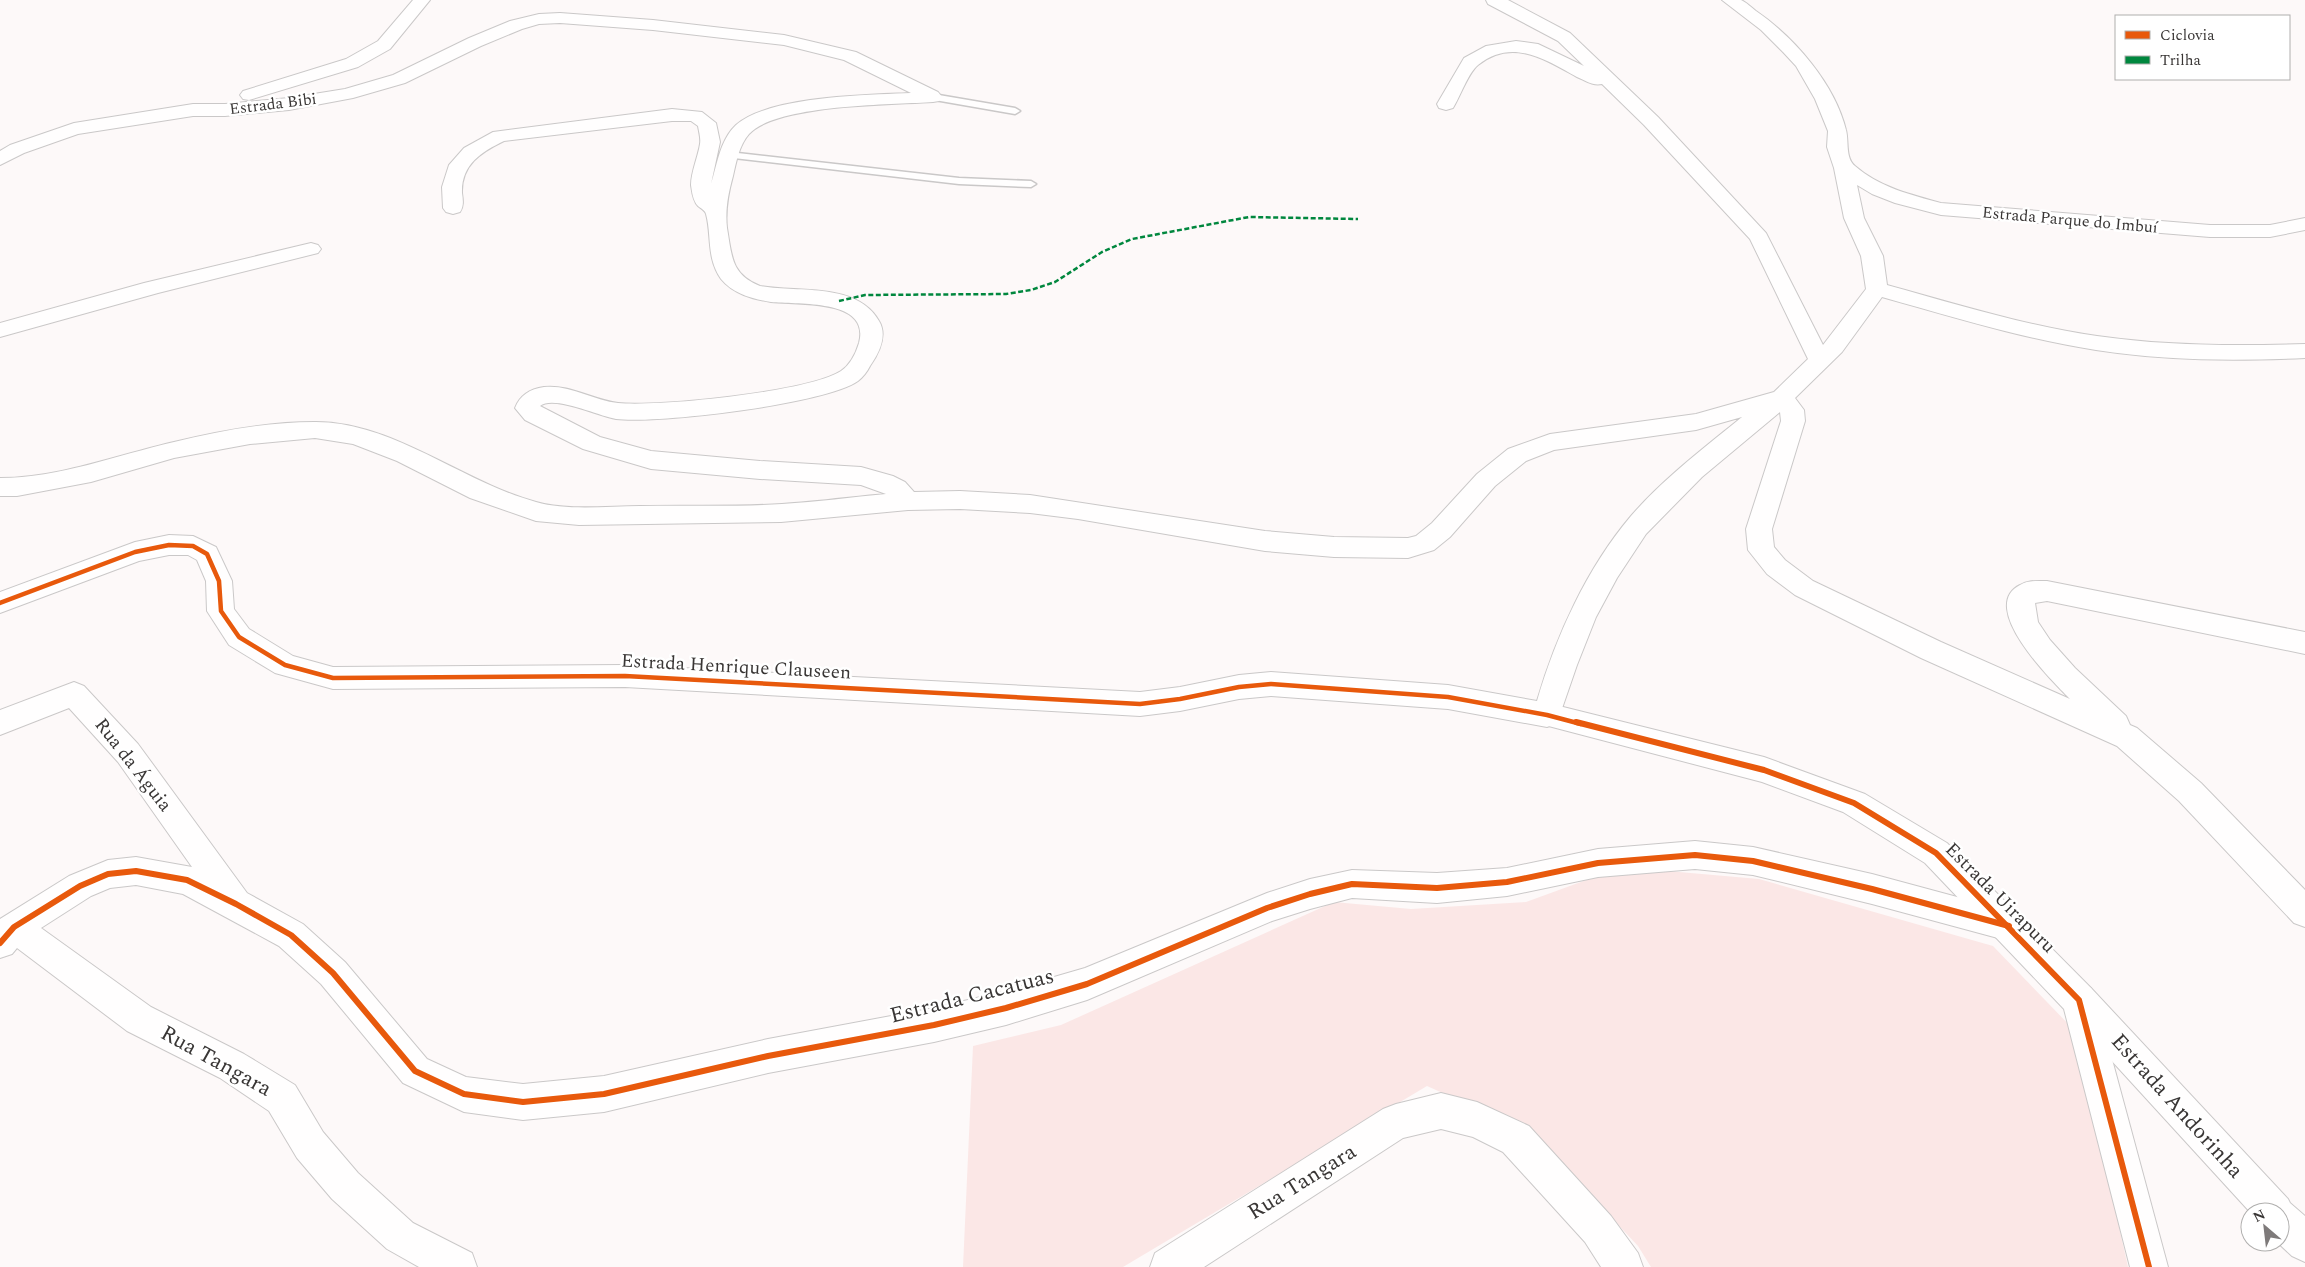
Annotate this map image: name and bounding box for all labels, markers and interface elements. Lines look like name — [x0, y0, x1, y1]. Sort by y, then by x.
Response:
legend — [2115, 15, 2290, 80]
text: Ciclovia — [2160, 24, 2215, 47]
text: Trilha — [2160, 49, 2201, 72]
street label: Estrada Bibi — [228, 87, 318, 121]
street label: Estrada Parque do Imbuí — [1981, 200, 2160, 240]
street label: Estrada Henrique Clauseen — [620, 646, 852, 688]
street label: Rua da Águia — [87, 712, 179, 819]
street label: Estrada Uirapuru — [1938, 836, 2062, 960]
street label: Estrada Cacatuas — [886, 960, 1058, 1032]
street label: Rua Tangara — [154, 1017, 278, 1105]
street label: Estrada Andorinha — [2103, 1026, 2251, 1186]
street label: Rua Tangara — [1241, 1135, 1363, 1229]
north arrow — [2240, 1202, 2290, 1252]
text: N — [2249, 1204, 2269, 1228]

